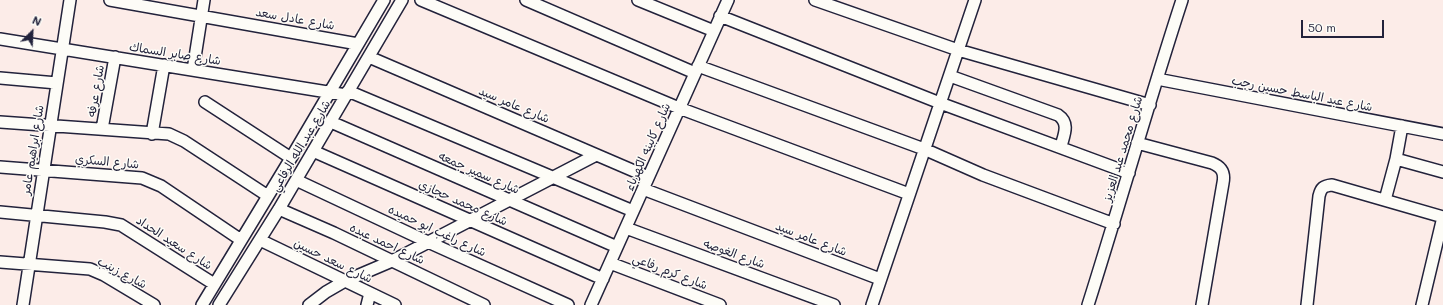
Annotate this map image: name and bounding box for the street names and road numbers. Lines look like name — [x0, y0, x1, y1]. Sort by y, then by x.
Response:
street label: شارع عادل سعد — [254, 5, 336, 33]
street label: شارع صابر السماك — [128, 40, 222, 68]
street label: شارع عرفه — [84, 64, 108, 118]
street label: شارع عبد الباسط حسين رجب — [1230, 73, 1374, 115]
street label: شارع عامر سيد — [476, 84, 552, 126]
street label: شارع محمد عبد العزيز — [1100, 95, 1146, 203]
street label: شارع عبد الله الرفاعي — [268, 98, 334, 194]
street label: شارع كابينه الكهرباء — [622, 101, 674, 193]
street label: شارع ابراهيم عامر — [19, 104, 47, 196]
street label: شارع سمير جمعه — [436, 149, 522, 197]
street label: شارع السكري — [74, 152, 140, 172]
street label: شارع محمد حجازي — [416, 177, 510, 229]
street label: شارع راغب ابو حميده — [386, 202, 488, 260]
street label: شارع سعيد الحداد — [133, 213, 215, 273]
street label: شارع عامر سيد — [773, 219, 849, 259]
street label: شارع احمد عبده — [347, 220, 427, 268]
street label: شارع سعد حسين — [291, 236, 375, 286]
street label: شارع الغوصه — [701, 236, 767, 272]
street label: شارع كرم رفاعي — [631, 251, 709, 293]
street label: شارع زينب — [95, 254, 149, 292]

